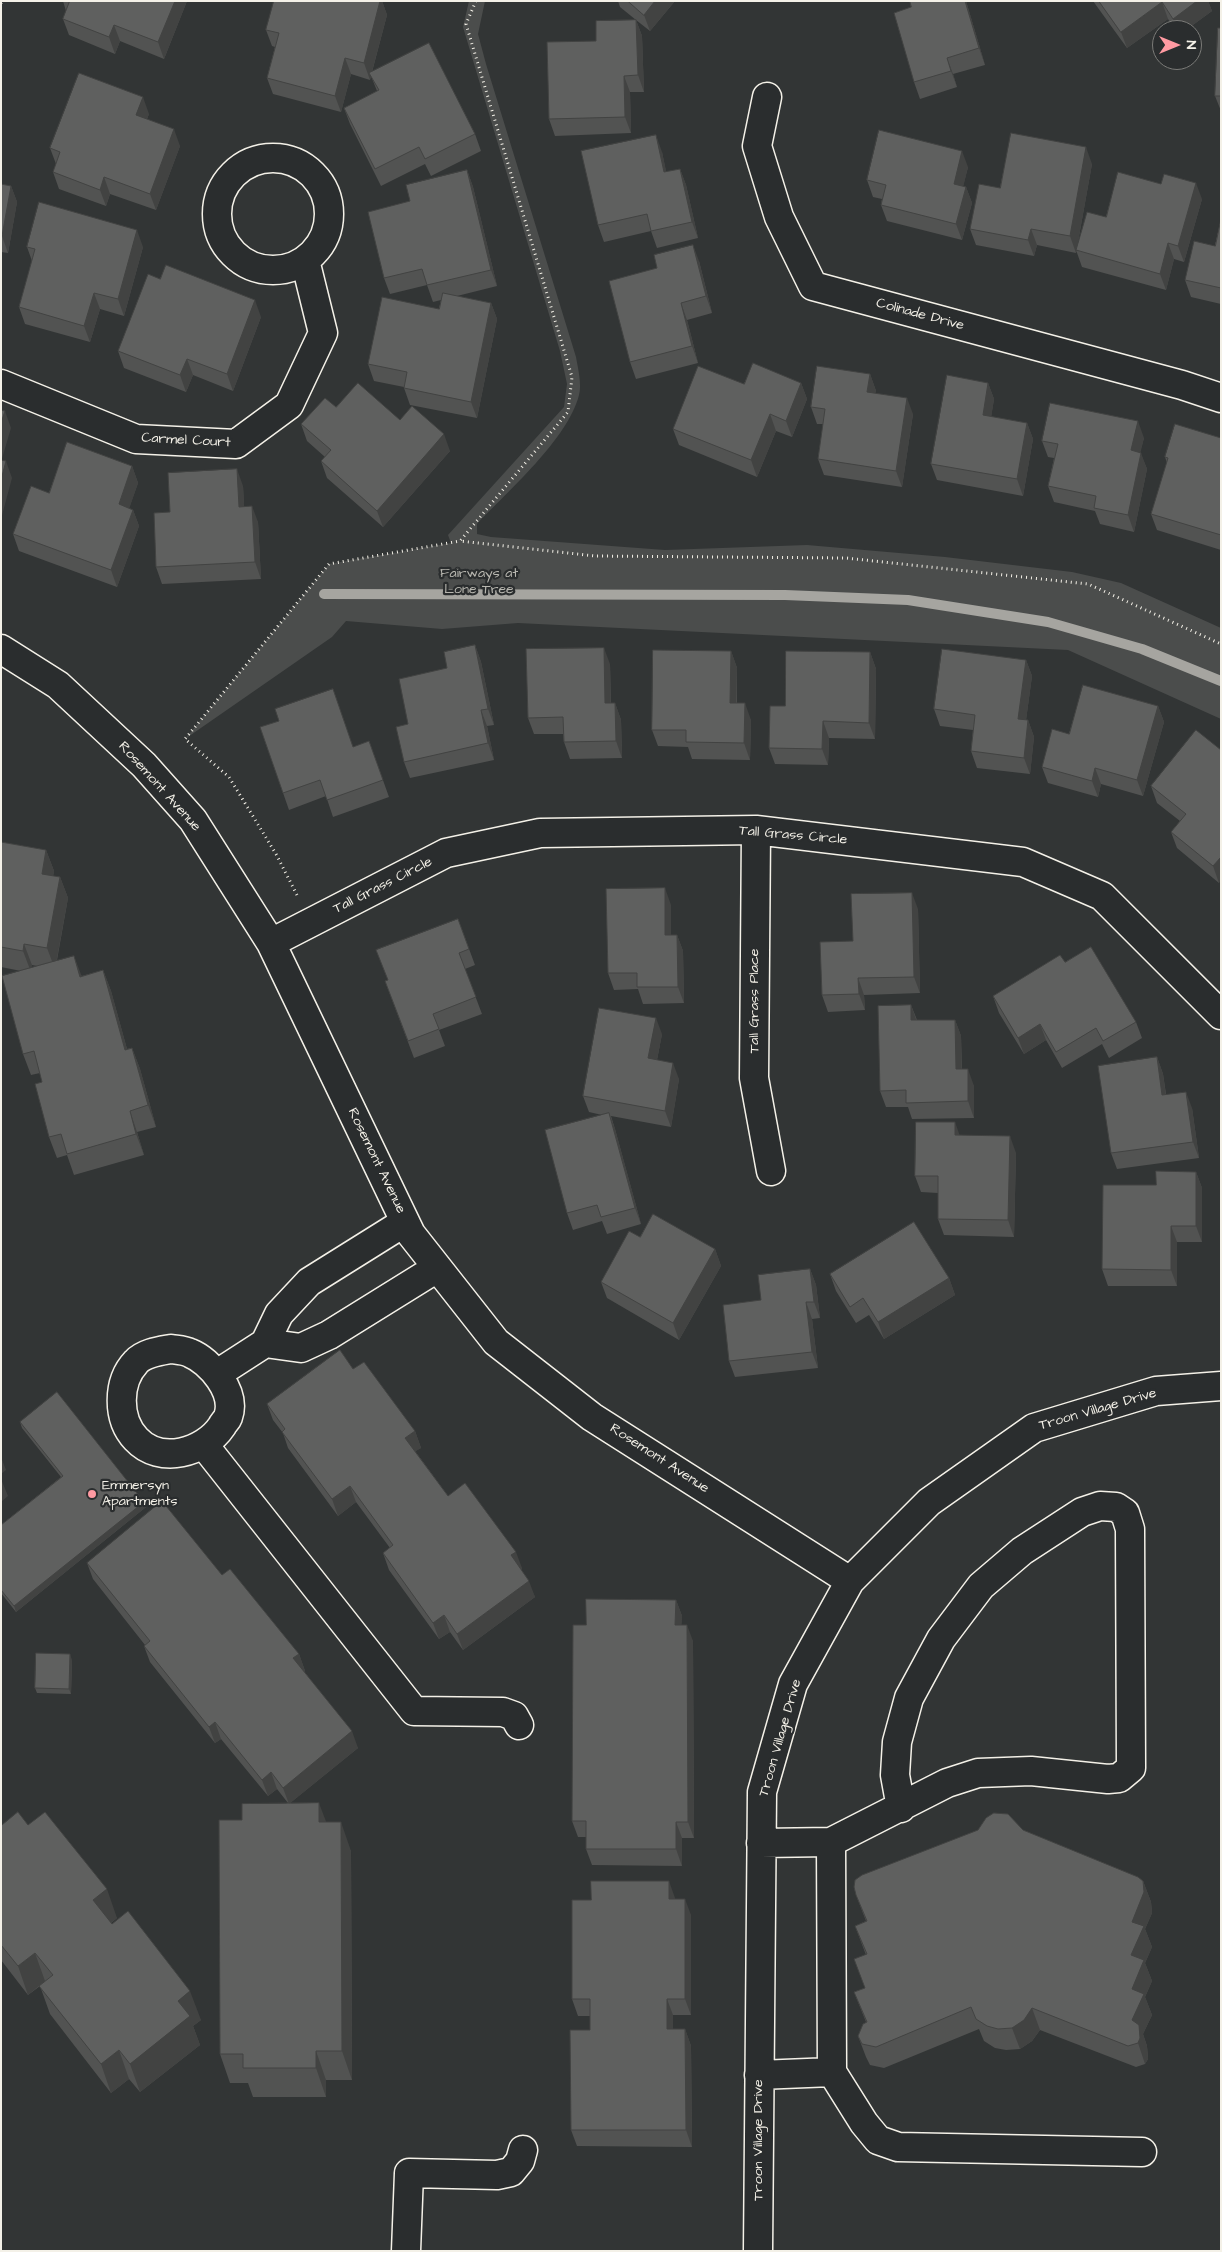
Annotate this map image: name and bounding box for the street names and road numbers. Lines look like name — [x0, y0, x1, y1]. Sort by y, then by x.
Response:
street label: Colinade Drive — [874, 295, 966, 335]
street label: Carmel Court — [141, 430, 231, 452]
street label: Rosemont Avenue — [114, 739, 204, 835]
street label: Tall Grass Circle — [738, 823, 848, 849]
street label: Tall Grass Circle — [331, 854, 435, 918]
street label: Tall Grass Place — [747, 949, 763, 1053]
street label: Rosemont Avenue — [343, 1106, 409, 1216]
street label: Troon Village Drive — [1037, 1385, 1159, 1435]
street label: Rosemont Avenue — [606, 1421, 712, 1497]
street label: Troon Village Drive — [756, 1677, 806, 1799]
street label: Troon Village Drive — [751, 2079, 767, 2201]

